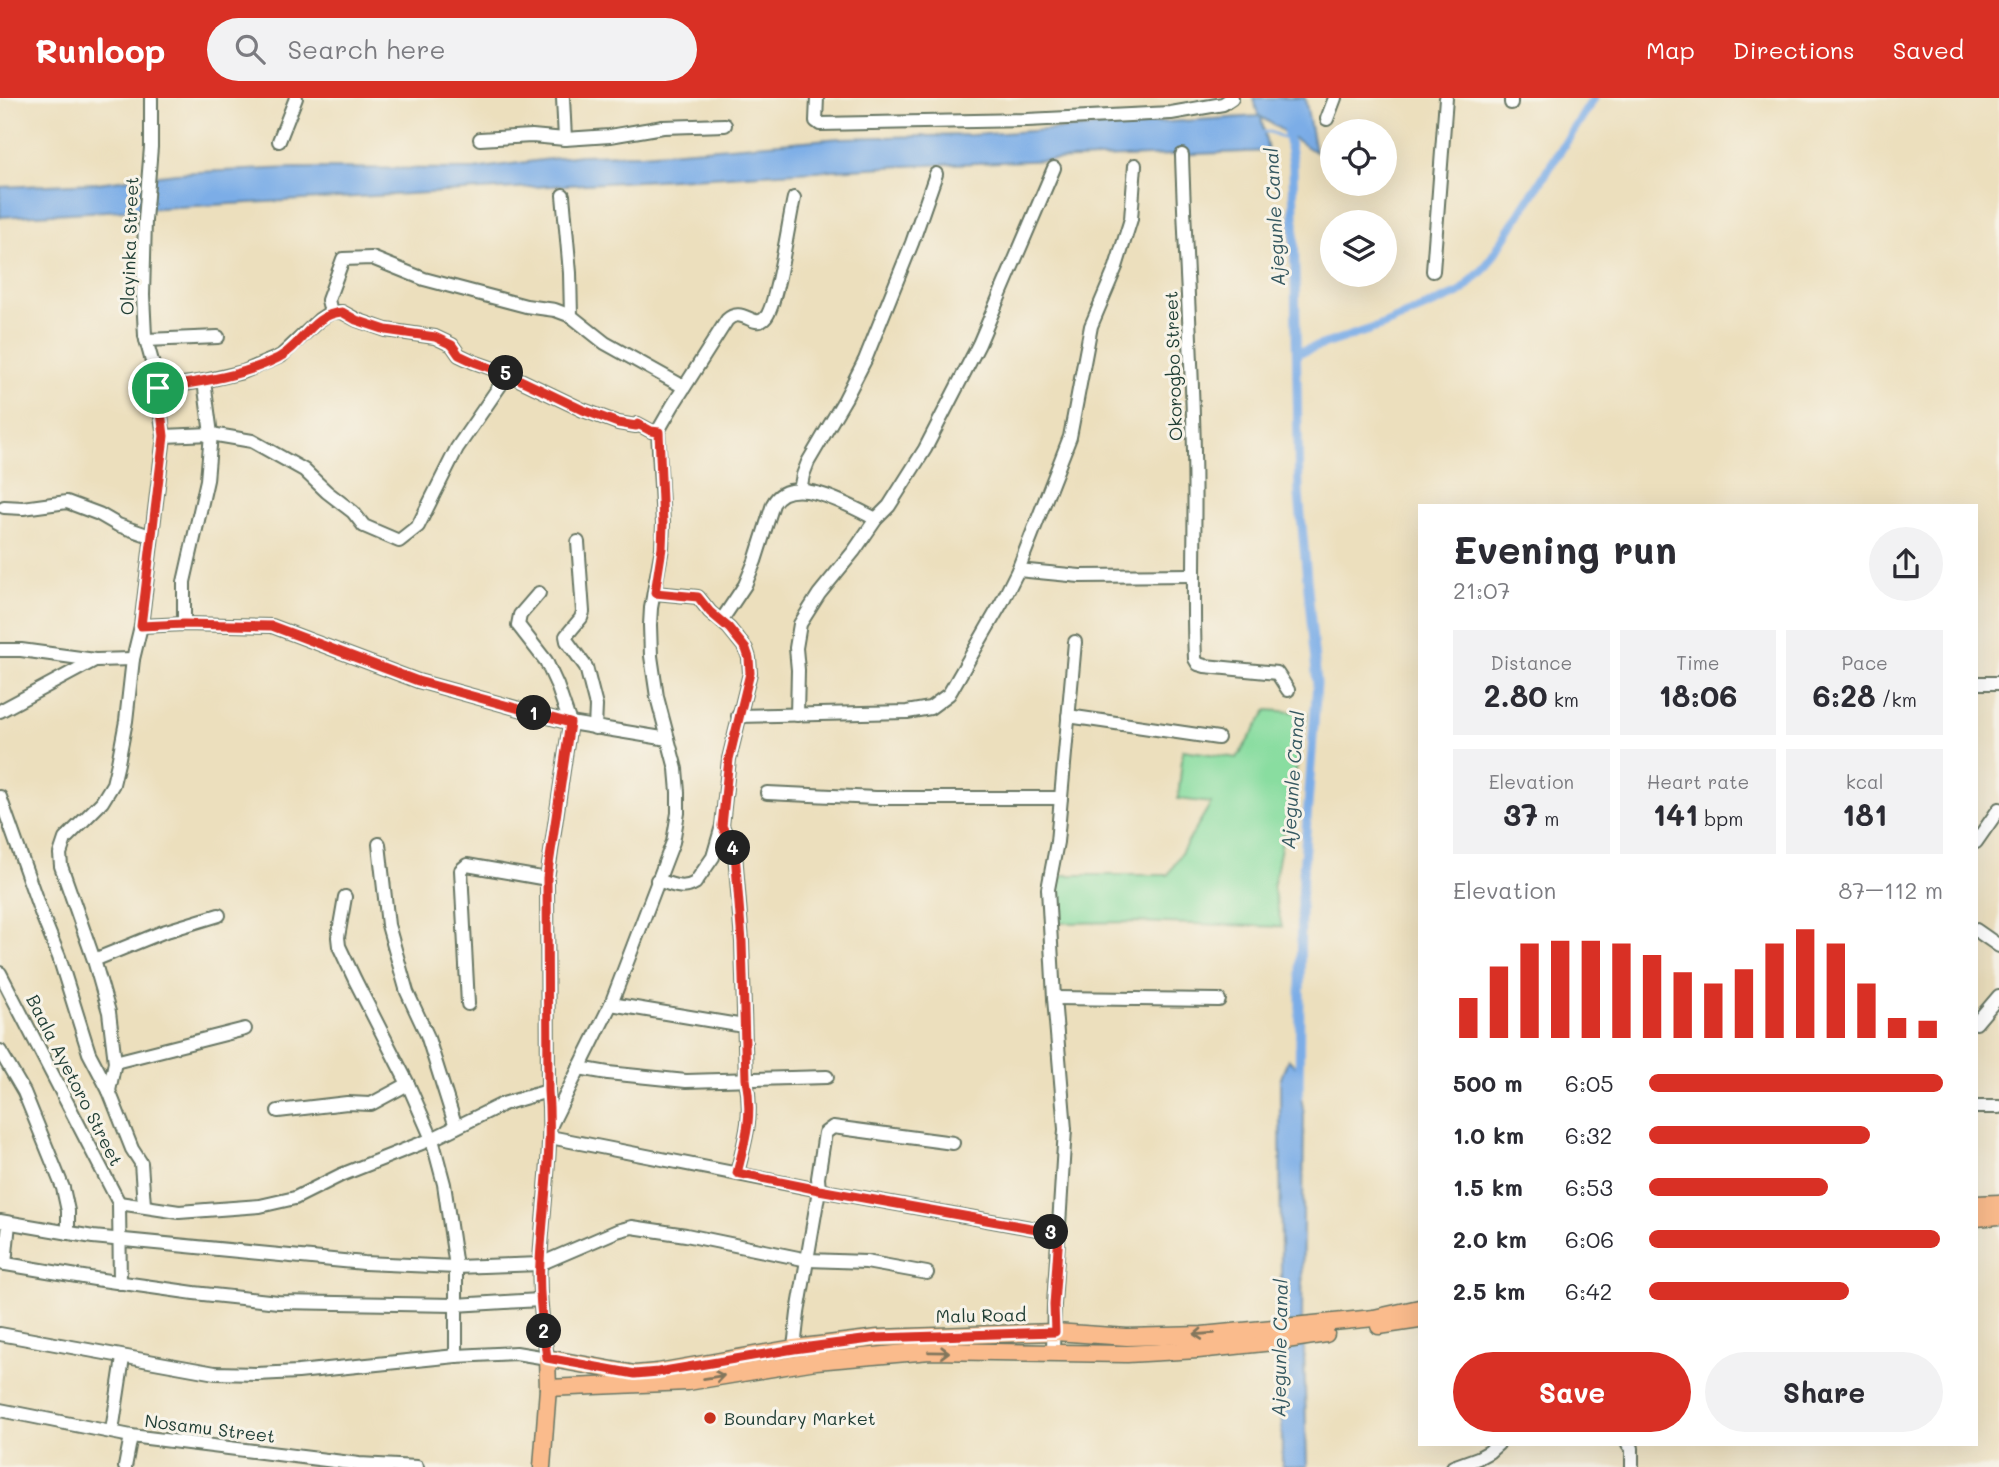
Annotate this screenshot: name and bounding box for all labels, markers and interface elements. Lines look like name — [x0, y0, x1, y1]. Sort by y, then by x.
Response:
search box — [207, 18, 697, 81]
text: Runloop — [35, 28, 165, 71]
icon: search — [231, 30, 269, 68]
text: Search here — [287, 32, 446, 66]
text: Map — [1646, 34, 1695, 65]
text: Directions — [1733, 34, 1855, 65]
text: Saved — [1893, 34, 1964, 65]
map controls — [1320, 119, 1397, 287]
button: locate — [1320, 119, 1397, 196]
water label: Ajegunle Canal — [1258, 147, 1290, 287]
street label: Olayinka Street — [115, 176, 143, 316]
button: layers — [1320, 210, 1397, 287]
street label: Okorogbo Street — [1158, 291, 1188, 441]
pin: 5 — [489, 356, 524, 390]
pin — [128, 358, 188, 418]
text: 5 — [500, 360, 511, 385]
icon: arrive — [139, 369, 177, 407]
text: Evening run — [1453, 524, 1677, 574]
button: share — [1869, 527, 1943, 601]
text: 21:07 — [1453, 575, 1510, 605]
text: Distance — [1490, 650, 1572, 675]
text: Time — [1676, 650, 1720, 675]
text: Pace — [1841, 650, 1888, 675]
text: 2.80 — [1484, 675, 1548, 715]
text: 18:06 — [1659, 675, 1737, 715]
text: 6:28 — [1813, 675, 1876, 715]
text: km — [1548, 687, 1579, 712]
text: /km — [1876, 687, 1917, 712]
pin: 1 — [516, 696, 552, 730]
text: 1 — [529, 700, 538, 725]
water label: Ajegunle Canal — [1275, 710, 1309, 850]
text: Elevation — [1489, 769, 1574, 794]
text: Heart rate — [1647, 769, 1749, 794]
text: kcal — [1846, 769, 1884, 794]
text: 37 — [1503, 794, 1538, 834]
text: 141 — [1653, 794, 1698, 834]
text: 181 — [1842, 794, 1887, 834]
text: m — [1538, 806, 1559, 831]
text: bpm — [1698, 806, 1743, 831]
pin: 4 — [716, 830, 750, 866]
text: 4 — [726, 835, 739, 860]
text: Elevation — [1453, 875, 1556, 905]
text: 87–112 m — [1838, 875, 1943, 905]
street label: Baala Ayetoro Street — [21, 990, 129, 1170]
text: 500 m — [1453, 1068, 1523, 1098]
text: 6:05 — [1565, 1068, 1614, 1098]
text: 1.0 km — [1453, 1120, 1524, 1150]
text: 6:32 — [1565, 1120, 1612, 1150]
text: 1.5 km — [1453, 1172, 1523, 1202]
text: 6:53 — [1565, 1172, 1613, 1202]
pin: 3 — [1034, 1214, 1068, 1250]
text: 3 — [1045, 1219, 1056, 1244]
text: 2.0 km — [1453, 1224, 1527, 1254]
text: 6:06 — [1565, 1224, 1614, 1254]
text: 2.5 km — [1453, 1276, 1525, 1306]
text: 6:42 — [1565, 1276, 1612, 1306]
water label: Ajegunle Canal — [1265, 1278, 1293, 1417]
street label: Malu Road — [936, 1302, 1026, 1328]
pin: 2 — [526, 1314, 562, 1348]
text: 2 — [538, 1318, 549, 1343]
one-way arrow — [1193, 1328, 1216, 1341]
one-way arrow — [928, 1345, 951, 1359]
button: Save — [1453, 1352, 1691, 1432]
button: Share — [1705, 1352, 1943, 1432]
one-way arrow — [702, 1370, 724, 1383]
place label: Boundary Market — [724, 1406, 876, 1430]
street label: Nosamu Street — [143, 1408, 277, 1448]
marker: Boundary Market — [702, 1410, 718, 1426]

